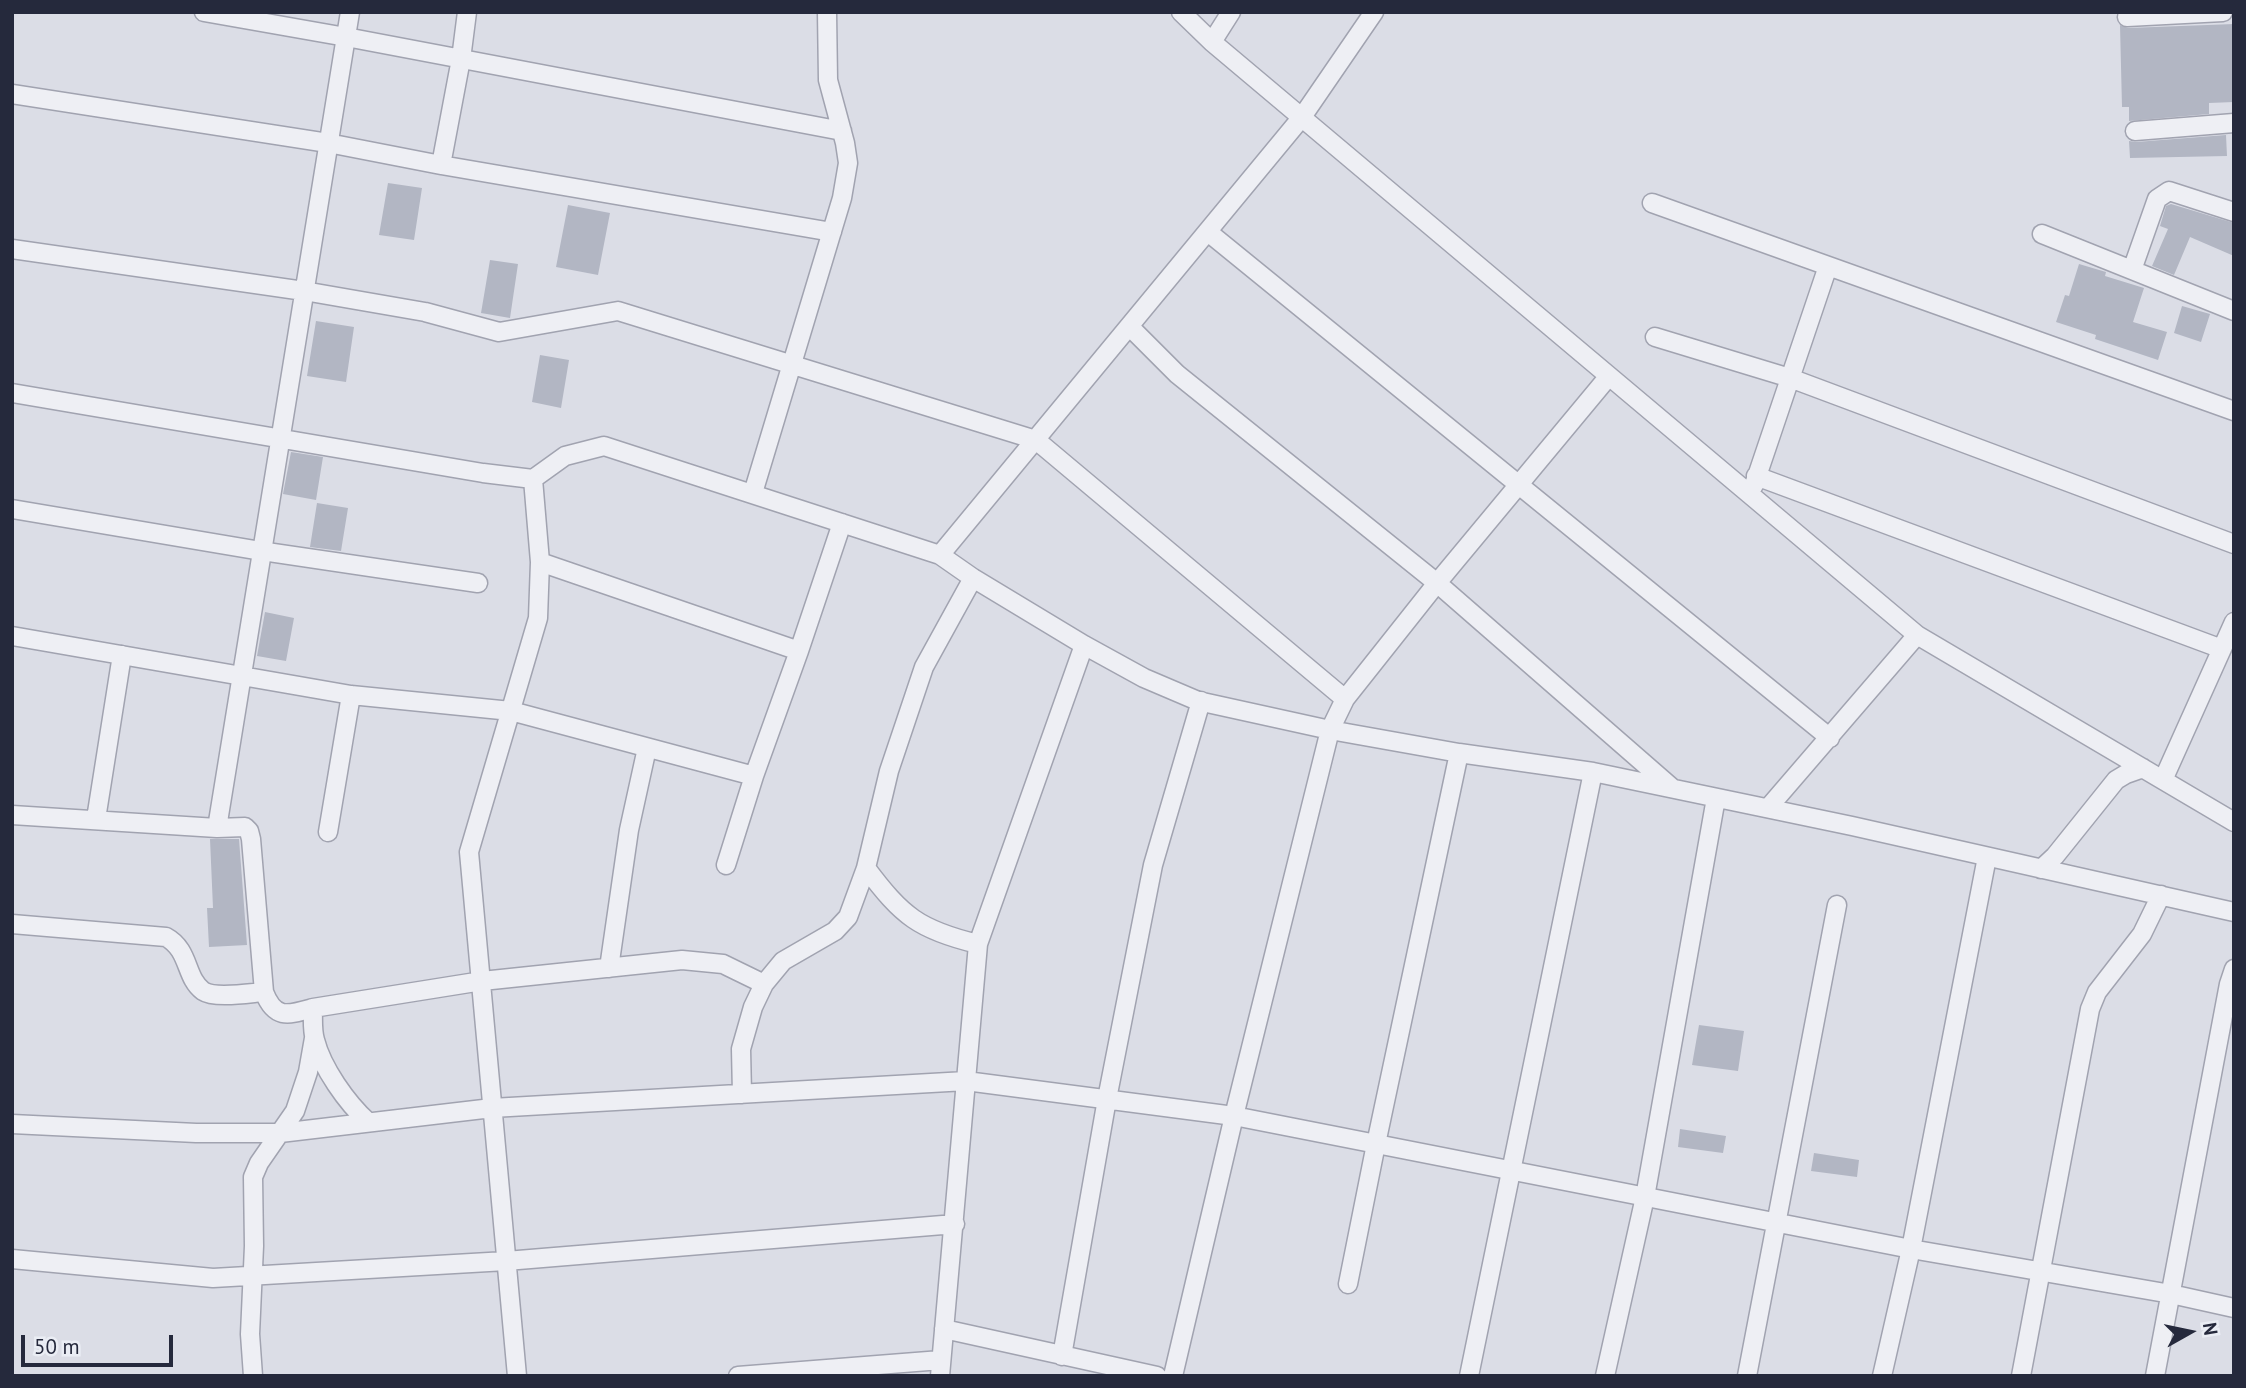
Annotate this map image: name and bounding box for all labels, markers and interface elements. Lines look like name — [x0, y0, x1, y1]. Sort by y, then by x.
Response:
north arrow — [2155, 1297, 2225, 1367]
text: N — [2198, 1321, 2224, 1337]
scale bar — [24, 1322, 177, 1366]
text: 50 m — [34, 1333, 80, 1360]

